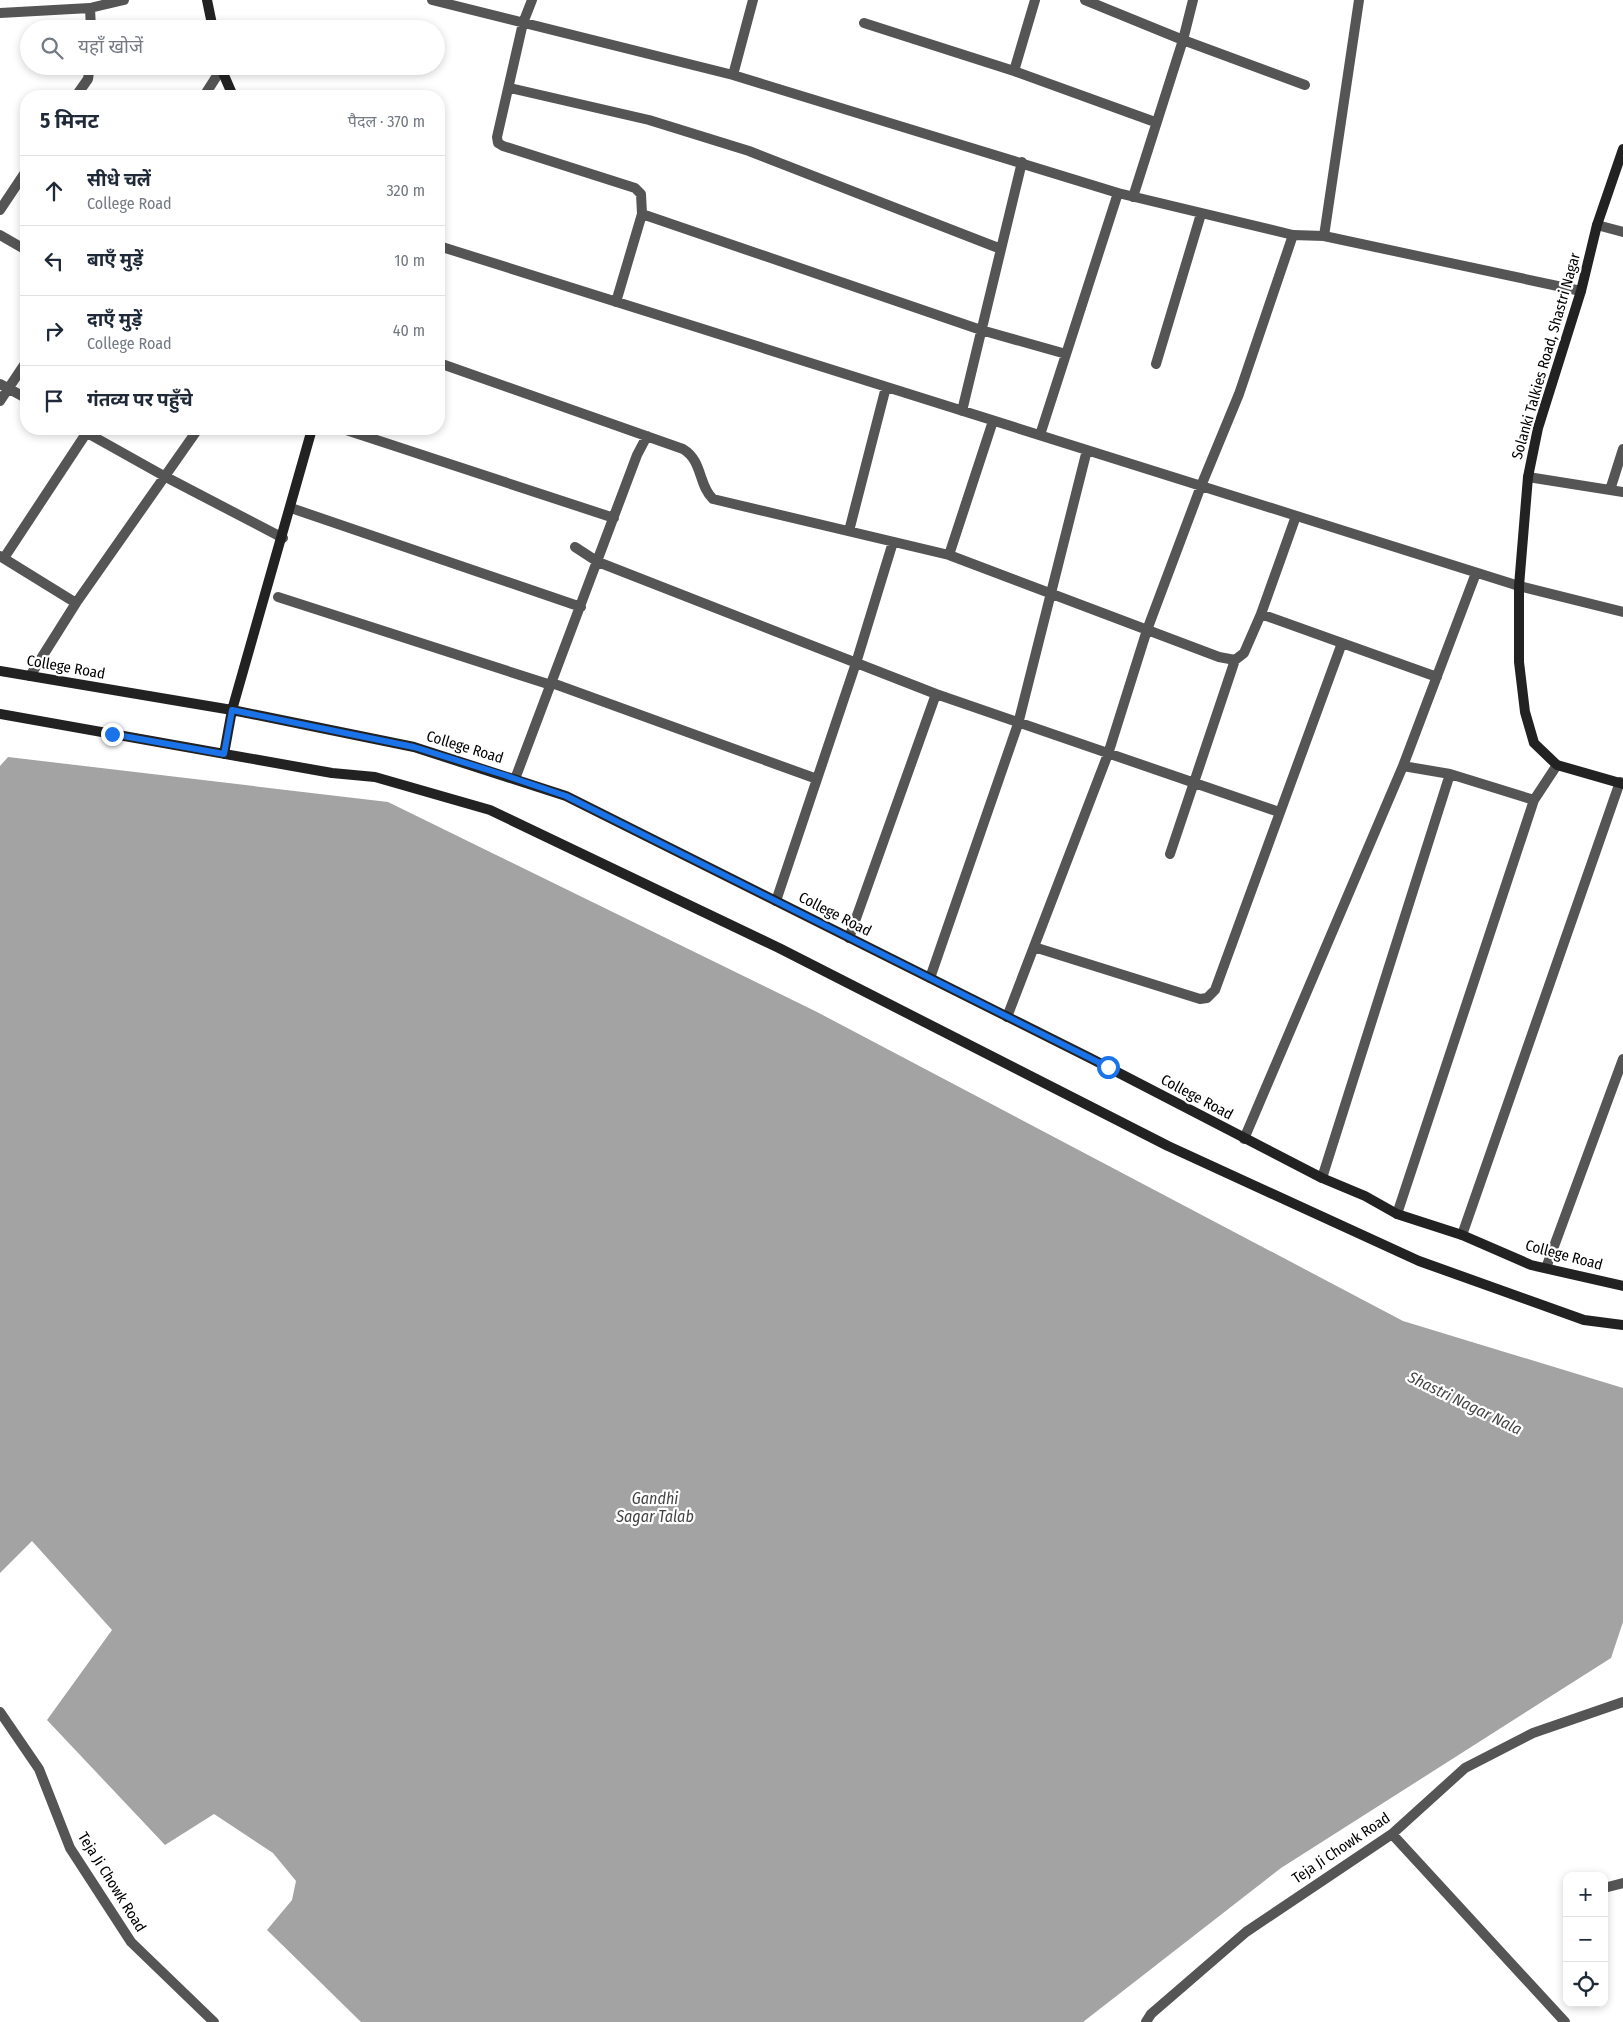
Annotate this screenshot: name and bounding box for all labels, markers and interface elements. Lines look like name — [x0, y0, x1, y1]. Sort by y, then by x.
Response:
search box — [20, 20, 445, 75]
icon: search — [38, 34, 66, 62]
text: यहाँ खोजें — [78, 35, 143, 58]
text: 5 मिनट — [40, 108, 99, 134]
text: पैदल · 370 m — [348, 112, 425, 131]
text: सीधे चलें — [87, 168, 151, 191]
icon: ahead — [40, 177, 68, 205]
text: 320 m — [386, 181, 425, 200]
text: College Road — [87, 194, 172, 213]
icon: left — [40, 247, 68, 275]
text: बाएँ मुड़ें — [87, 248, 143, 271]
street label: Solanki Talkies Road, Shastri Nagar — [1508, 250, 1584, 461]
text: 10 m — [394, 251, 425, 270]
text: दाएँ मुड़ें — [87, 308, 142, 331]
icon: right — [40, 317, 68, 345]
text: 40 m — [393, 321, 425, 340]
text: College Road — [87, 334, 172, 353]
icon: arrive — [40, 387, 68, 415]
text: गंतव्य पर पहुँचे — [87, 388, 193, 411]
street label: College Road — [25, 651, 107, 683]
route end — [101, 723, 124, 746]
street label: College Road — [424, 727, 506, 767]
street label: College Road — [796, 888, 874, 940]
route start — [1097, 1056, 1120, 1079]
street label: College Road — [1158, 1070, 1236, 1124]
street label: College Road — [1523, 1236, 1605, 1274]
water label: Shastri Nagar Nala — [1404, 1367, 1525, 1439]
water label: Gandhi Sagar Talab — [615, 1489, 694, 1526]
street label: Teja Ji Chowk Road — [1289, 1809, 1393, 1887]
street label: Teja Ji Chowk Road — [74, 1829, 150, 1935]
map controls — [1563, 1872, 1608, 2007]
button: + — [1563, 1872, 1608, 1917]
button: − — [1563, 1917, 1608, 1962]
button: locate — [1563, 1962, 1608, 2007]

